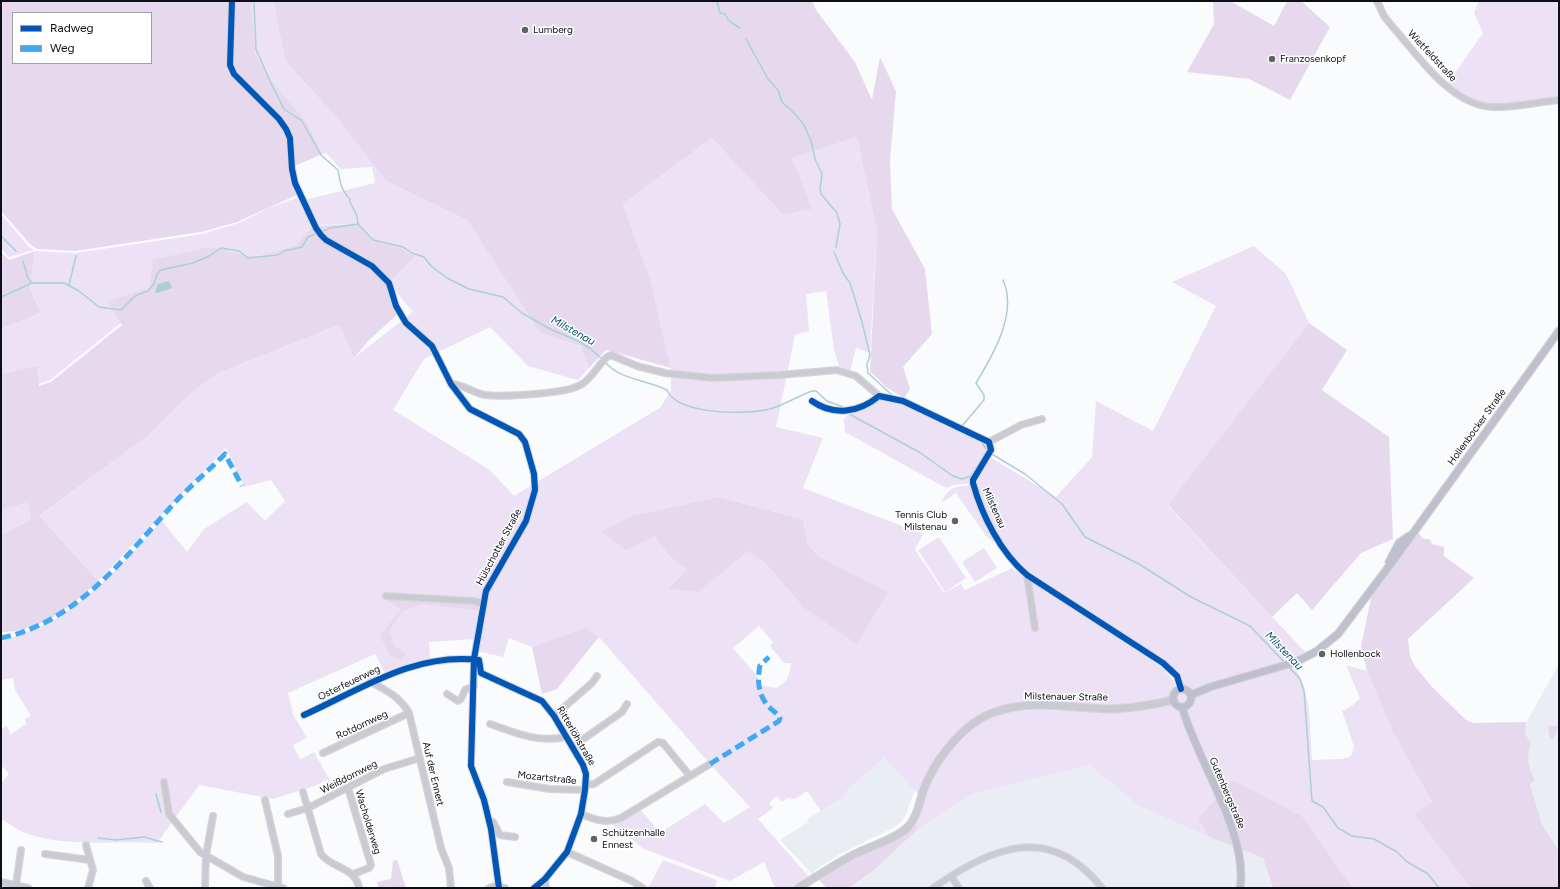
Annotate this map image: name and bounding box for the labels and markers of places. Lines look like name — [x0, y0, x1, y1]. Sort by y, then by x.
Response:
place label: Lumberg — [533, 24, 573, 36]
marker: Lumberg — [520, 25, 530, 35]
place label: Franzosenkopf — [1280, 53, 1346, 65]
marker: Franzosenkopf — [1267, 54, 1277, 64]
place label: Tennis Club Milstenau — [895, 509, 947, 532]
marker: Tennis Club Milstenau — [950, 516, 960, 526]
place label: Hollenbock — [1330, 648, 1381, 660]
marker: Hollenbock — [1317, 649, 1327, 659]
place label: Schützenhalle Ennest — [602, 827, 665, 850]
marker: Schützenhalle Ennest — [589, 834, 599, 844]

